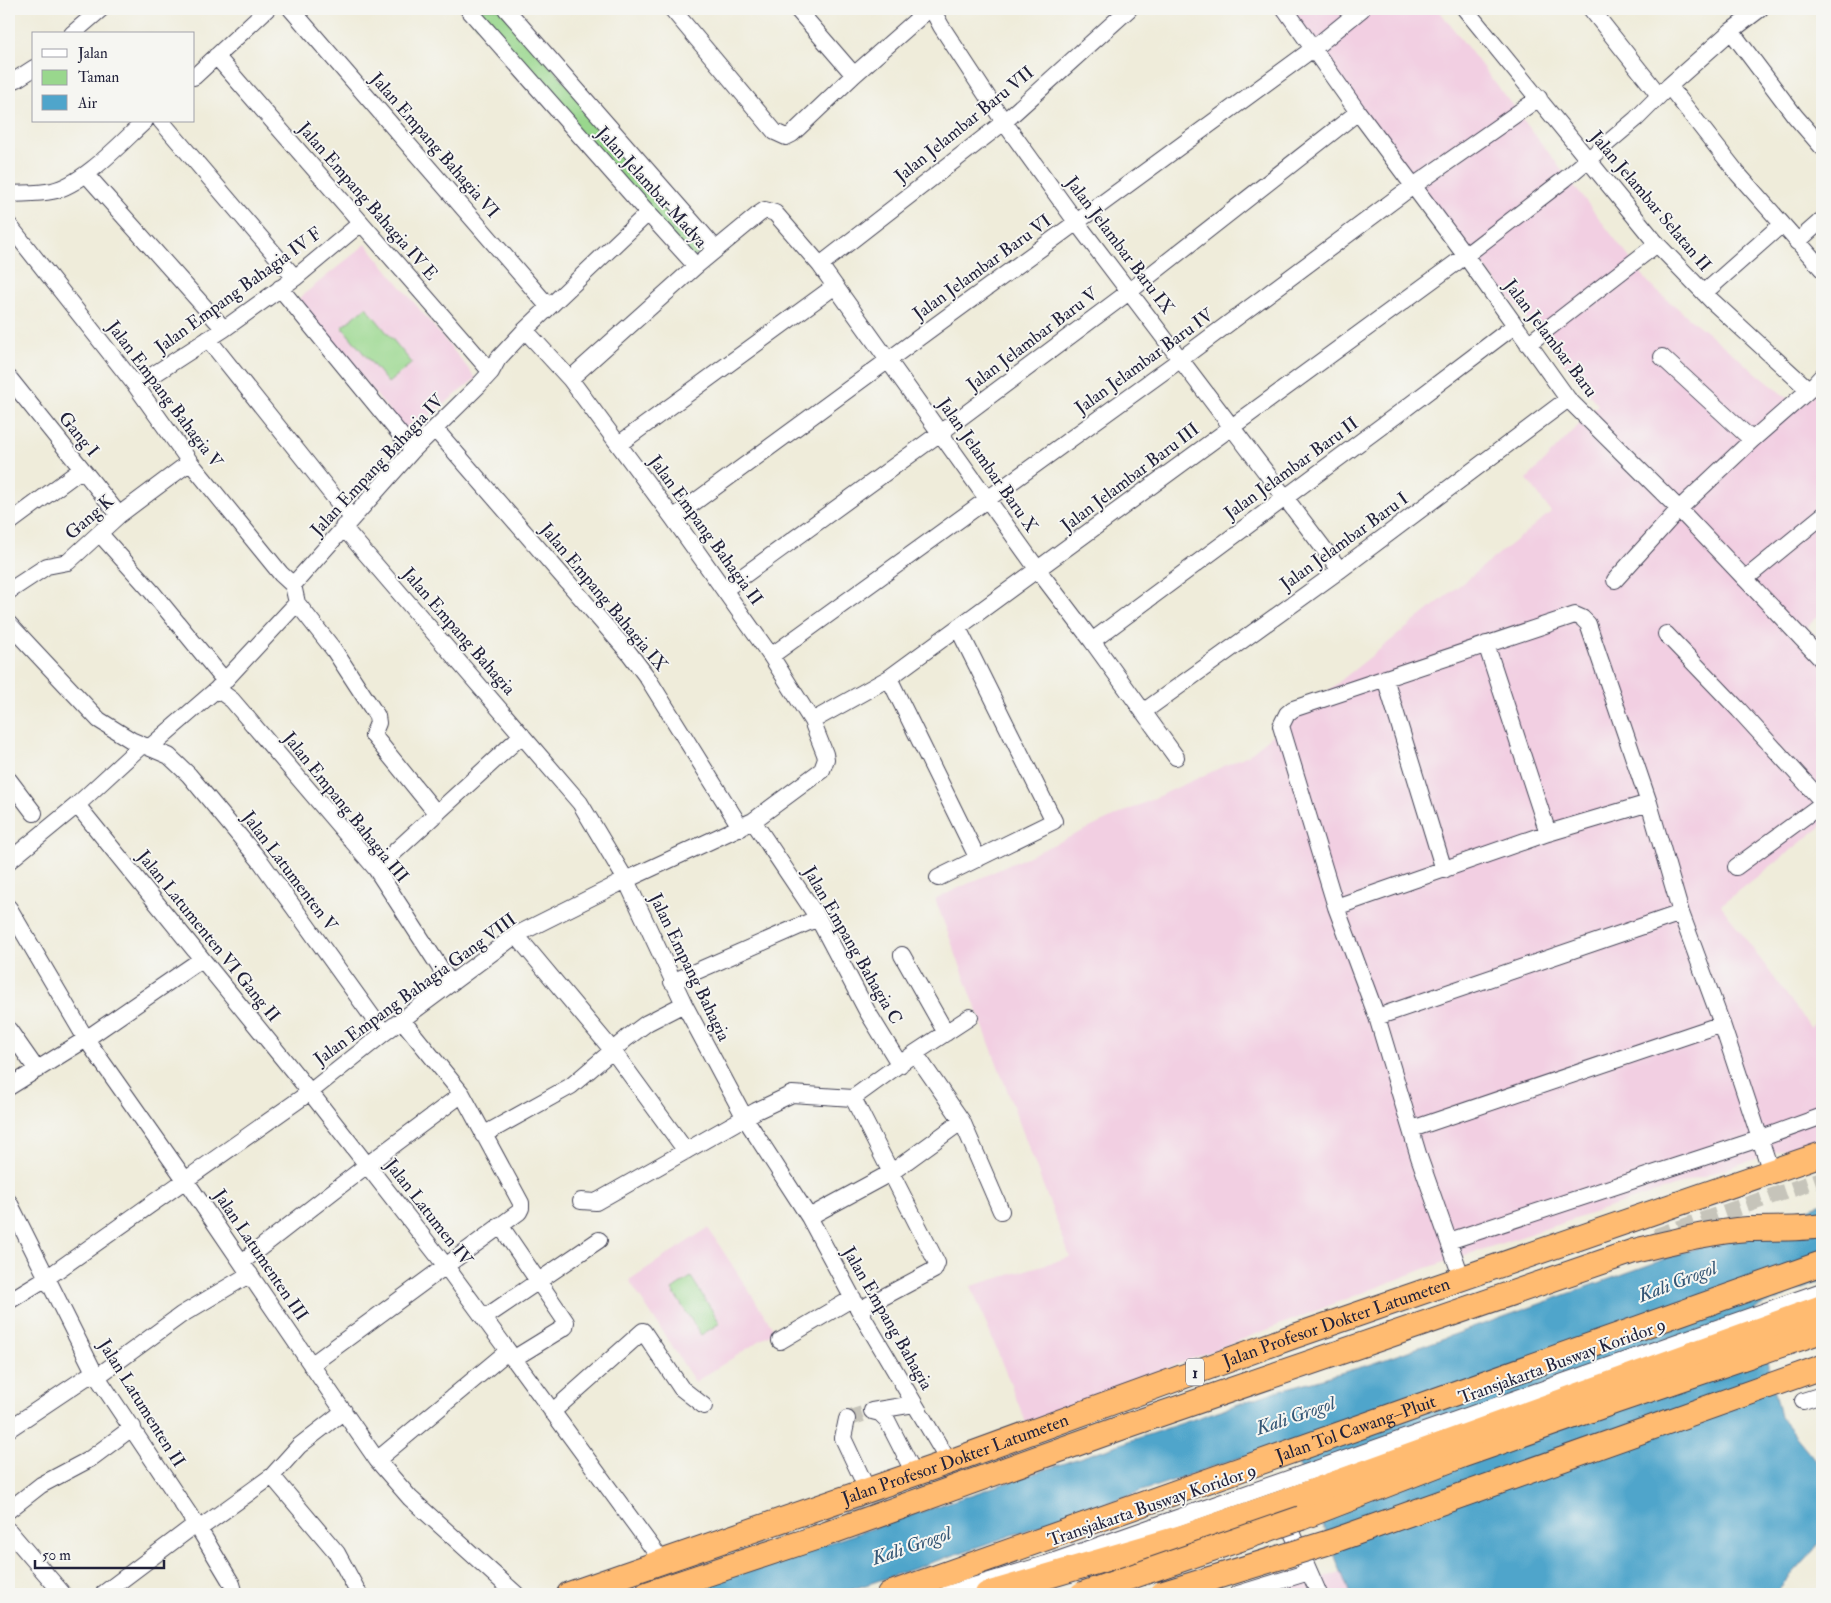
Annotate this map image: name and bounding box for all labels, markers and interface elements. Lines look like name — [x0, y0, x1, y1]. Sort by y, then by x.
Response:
legend — [32, 32, 195, 122]
text: Jalan — [77, 44, 108, 64]
street label: Jalan Jelambar Baru VII — [889, 61, 1039, 188]
street label: Jalan Empang Bahagia VI — [364, 67, 504, 223]
text: Taman — [78, 68, 119, 87]
text: Air — [77, 94, 98, 113]
street label: Jalan Empang Bahagia IV E — [292, 117, 443, 285]
street label: Jalan Jelambar Madya — [590, 121, 713, 253]
street label: Jalan Jelambar Selatan II — [1584, 125, 1716, 276]
street label: Jalan Jelambar Baru IX — [1060, 171, 1179, 319]
street label: Jalan Jelambar Baru VI — [908, 209, 1056, 326]
street label: Jalan Empang Bahagia IV F — [150, 222, 326, 359]
street label: Jalan Jelambar Baru — [1498, 274, 1602, 402]
street label: Jalan Jelambar Baru V — [961, 282, 1103, 397]
street label: Jalan Jelambar Baru IV — [1070, 303, 1219, 420]
street label: Jalan Empang Bahagia V — [101, 315, 228, 473]
street label: Jalan Empang Bahagia IV — [305, 389, 450, 542]
street label: Jalan Jelambar Baru X — [932, 393, 1043, 537]
street label: Gang I — [53, 407, 104, 462]
street label: Jalan Jelambar Baru II — [1219, 412, 1363, 525]
street label: Jalan Jelambar Baru III — [1056, 418, 1204, 538]
street label: Jalan Empang Bahagia II — [643, 450, 768, 610]
street label: Jalan Jelambar Baru I — [1275, 487, 1413, 596]
street label: Gang K — [60, 490, 119, 545]
street label: Jalan Empang Bahagia IX — [534, 518, 672, 676]
street label: Jalan Empang Bahagia — [396, 562, 521, 700]
street label: Jalan Empang Bahagia III — [277, 726, 414, 887]
street label: Jalan Latumenten V — [236, 806, 343, 937]
street label: Jalan Latumenten VI Gang II — [131, 845, 285, 1027]
street label: Jalan Empang Bahagia C — [797, 861, 907, 1028]
street label: Jalan Empang Bahagia — [643, 889, 736, 1045]
street label: Jalan Empang Bahagia Gang VIII — [309, 908, 521, 1071]
street label: Jalan Latumen IV — [379, 1153, 478, 1271]
street label: Jalan Latumenten III — [207, 1184, 313, 1325]
street label: Jalan Empang Bahagia — [837, 1242, 938, 1395]
water label: Kali Grogol — [1634, 1255, 1721, 1308]
street label: Jalan Profesor Dokter Latumeten — [1219, 1272, 1453, 1374]
street label: Transjakarta Busway Koridor 9 — [1455, 1313, 1669, 1410]
street label: Jalan Latumenten II — [92, 1334, 190, 1472]
road number: 1 — [1186, 1358, 1204, 1385]
street label: Jalan Tol Cawang–Pluit — [1272, 1390, 1439, 1468]
water label: Kali Grogol — [1252, 1391, 1340, 1441]
street label: Jalan Profesor Dokter Latumeten — [838, 1408, 1072, 1511]
street label: Transjakarta Busway Koridor 9 — [1045, 1459, 1259, 1552]
water label: Kali Grogol — [868, 1521, 956, 1571]
scale bar — [35, 1538, 164, 1570]
text: 50 m — [42, 1546, 71, 1565]

